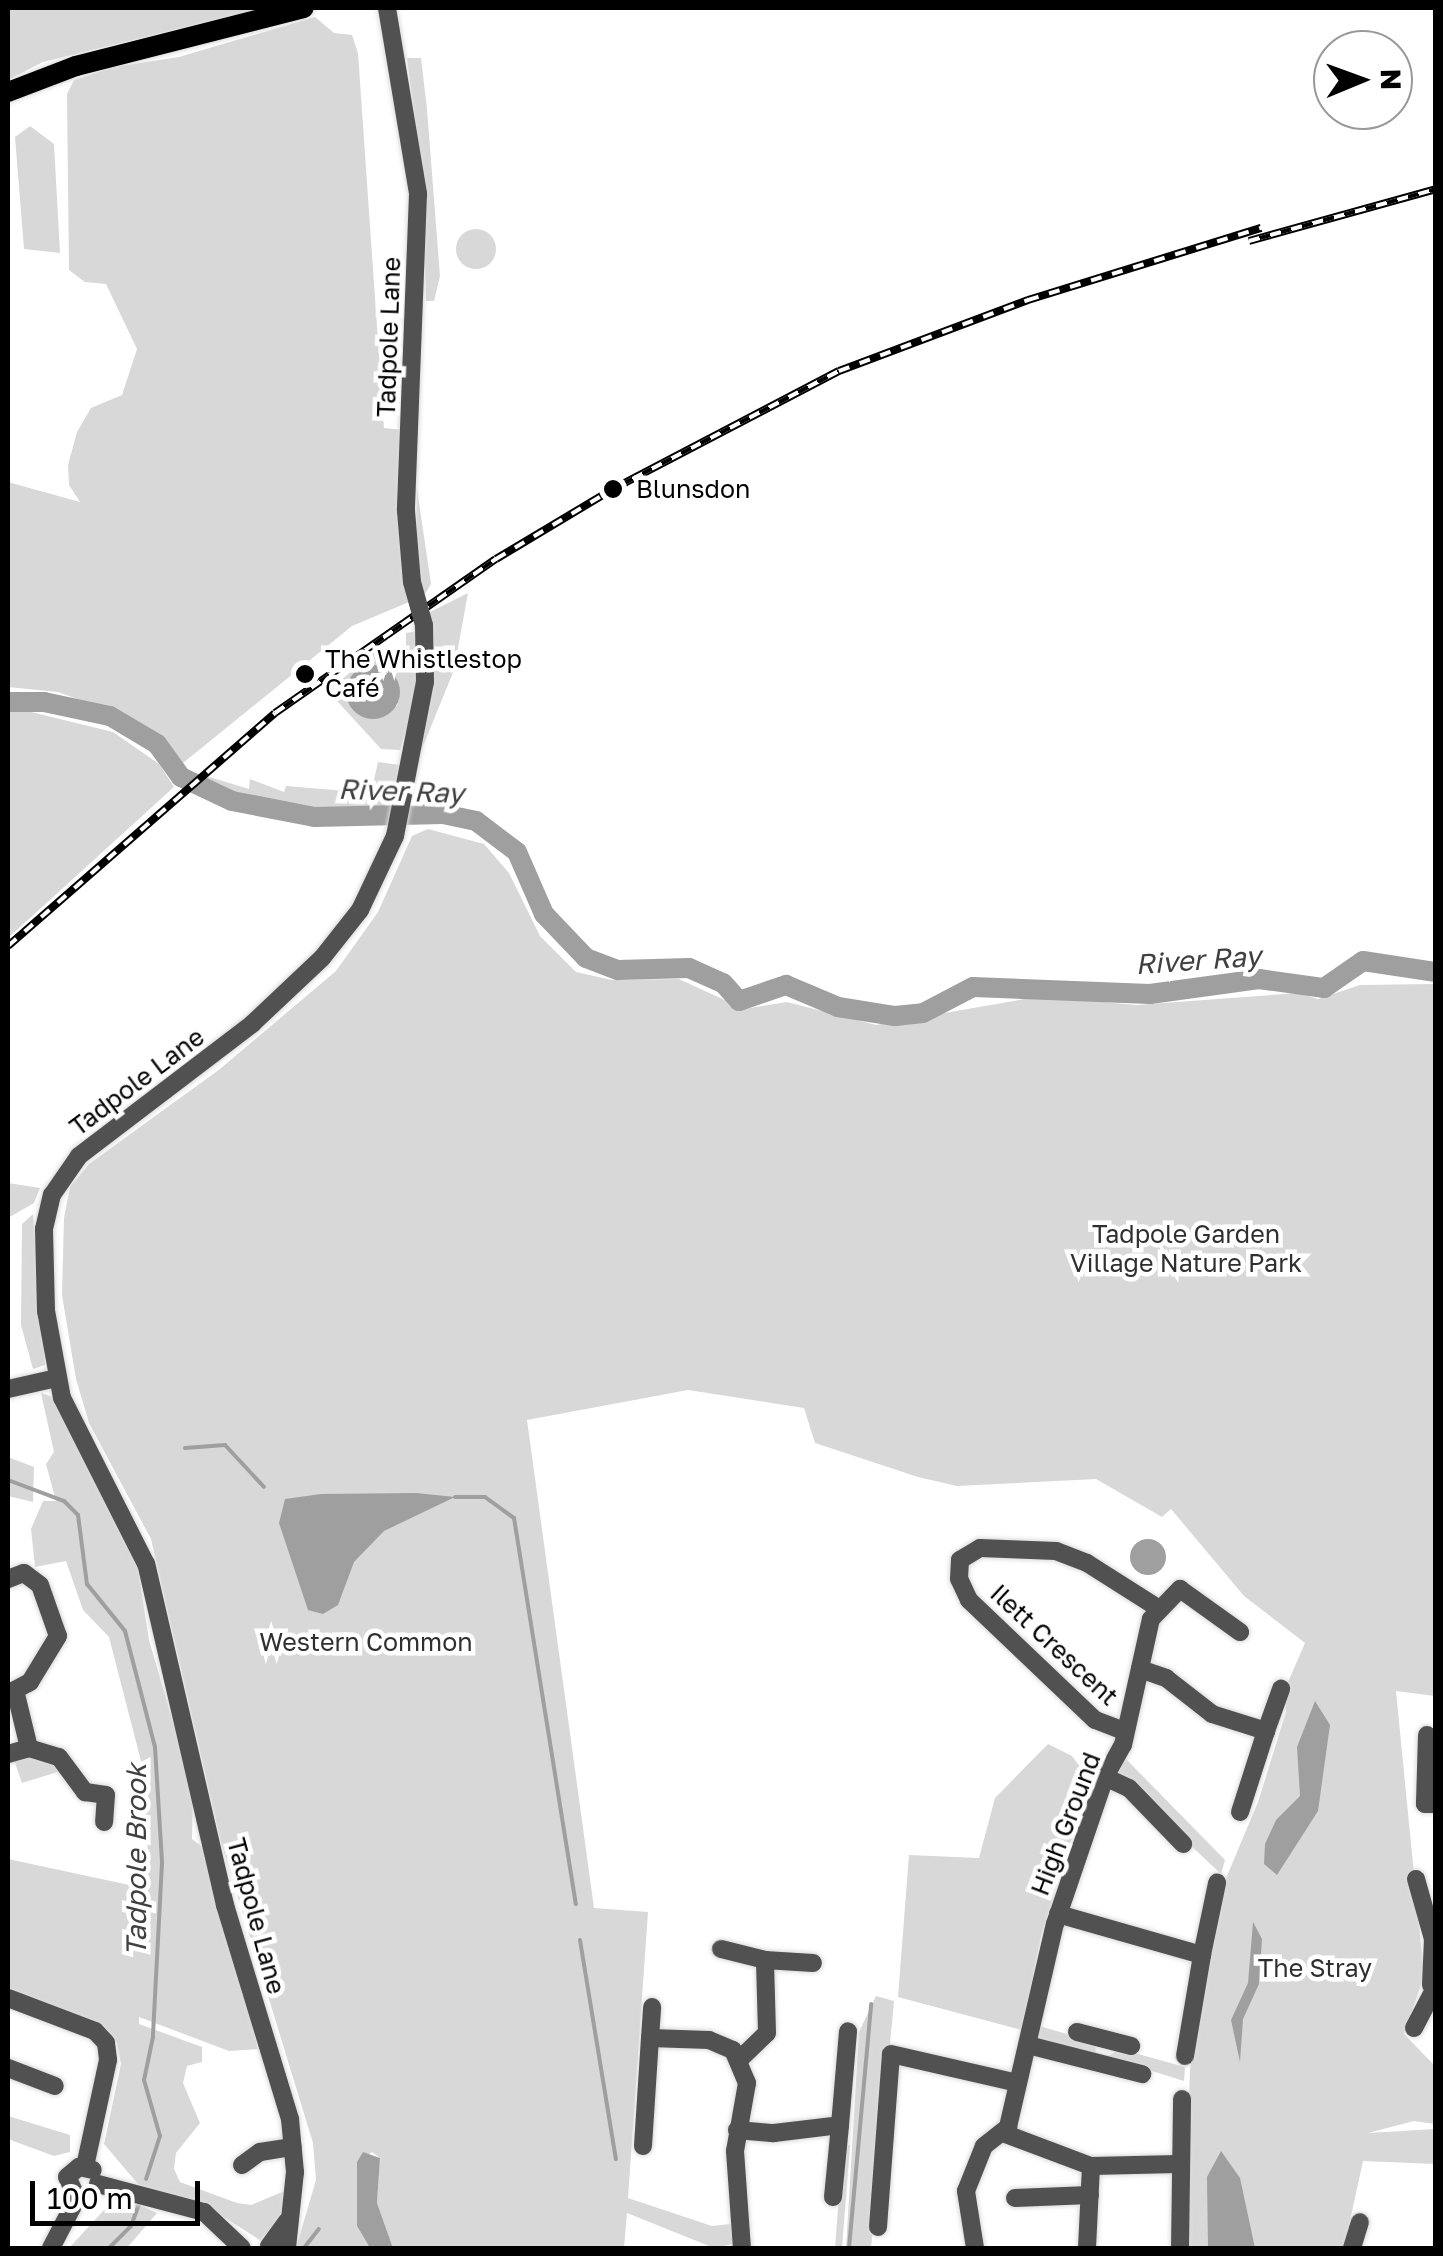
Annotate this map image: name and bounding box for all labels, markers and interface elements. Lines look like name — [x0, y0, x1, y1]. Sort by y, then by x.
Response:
north arrow — [1313, 30, 1413, 130]
text: N — [1375, 69, 1408, 90]
street label: Tadpole Lane — [371, 256, 407, 418]
place label: Blunsdon — [636, 474, 750, 504]
marker: Blunsdon — [600, 476, 626, 502]
place label: The Whistlestop Café — [325, 645, 522, 704]
marker: The Whistlestop Café — [294, 663, 316, 685]
water label: River Ray — [338, 772, 464, 810]
water label: River Ray — [1134, 939, 1262, 981]
street label: Tadpole Lane — [64, 1022, 210, 1142]
park label: Tadpole Garden Village Nature Park — [1070, 1220, 1302, 1279]
street label: Ilett Crescent — [984, 1578, 1124, 1712]
park label: Western Common — [259, 1627, 473, 1657]
street label: High Ground — [1025, 1748, 1107, 1900]
water label: Tadpole Brook — [119, 1764, 153, 1956]
street label: Tadpole Lane — [221, 1835, 291, 1997]
park label: The Stray — [1258, 1953, 1372, 1983]
scale bar — [35, 2161, 205, 2223]
text: 100 m — [47, 2180, 133, 2216]

